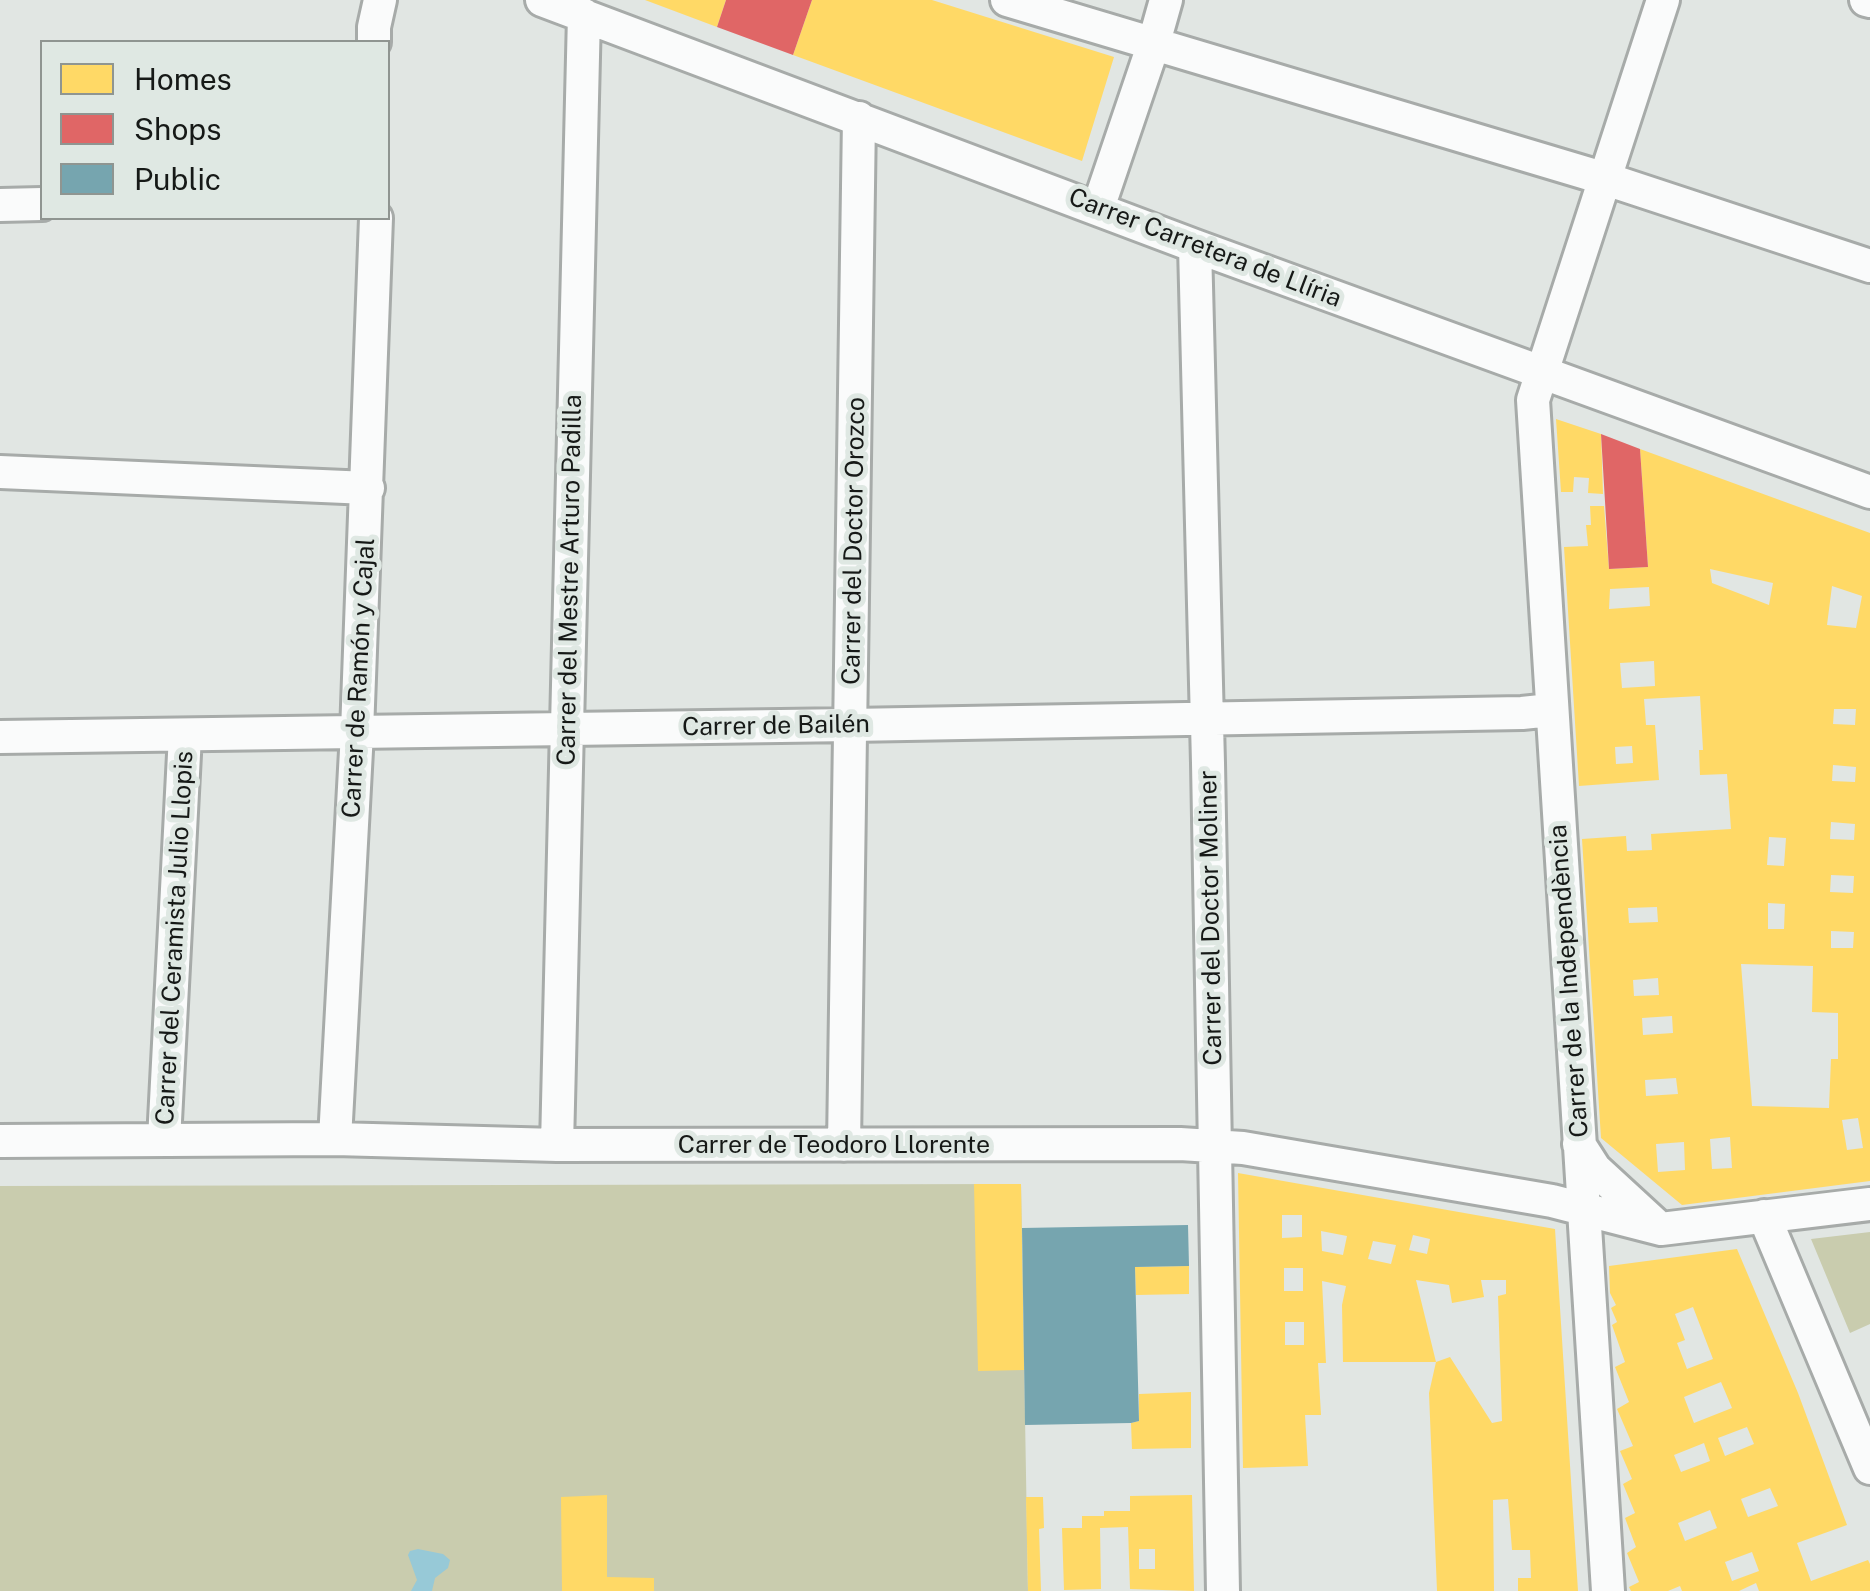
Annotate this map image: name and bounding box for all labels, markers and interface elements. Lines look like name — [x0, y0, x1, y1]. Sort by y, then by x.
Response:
legend — [40, 40, 390, 220]
text: Homes — [134, 61, 232, 97]
text: Shops — [134, 111, 221, 147]
text: Public — [134, 161, 221, 197]
street label: Carrer Carretera de Llíria — [1064, 182, 1346, 314]
street label: Carrer del Mestre Arturo Padilla — [552, 394, 588, 766]
street label: Carrer del Doctor Orozco — [836, 397, 872, 685]
street label: Carrer de Ramón y Cajal — [337, 537, 381, 819]
street label: Carrer de Bailén — [682, 709, 870, 743]
street label: Carrer del Ceramista Julio Llopis — [150, 750, 200, 1126]
street label: Carrer del Doctor Moliner — [1193, 770, 1229, 1066]
street label: Carrer de la Independència — [1543, 823, 1595, 1139]
street label: Carrer de Teodoro Llorente — [678, 1130, 990, 1160]

